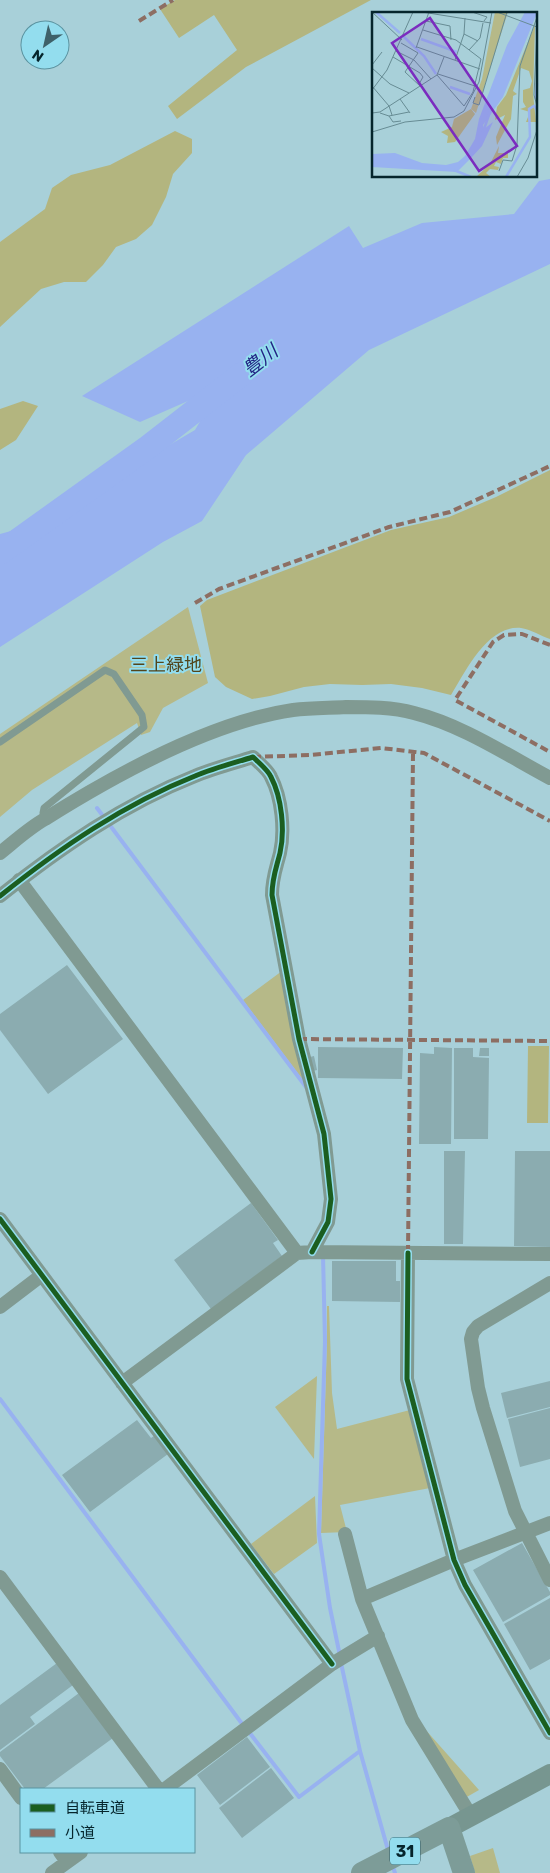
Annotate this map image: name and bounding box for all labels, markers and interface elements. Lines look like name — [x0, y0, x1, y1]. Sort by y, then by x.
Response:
inset map — [372, 12, 538, 178]
north arrow — [20, 20, 70, 70]
text: N — [29, 45, 47, 65]
water label: 豊川 — [238, 338, 284, 381]
park label: 三上緑地 — [130, 654, 202, 676]
legend — [20, 1788, 195, 1853]
text: 自転車道 — [65, 1799, 125, 1817]
text: 小道 — [65, 1824, 95, 1842]
road number: 31 — [390, 1838, 420, 1864]

